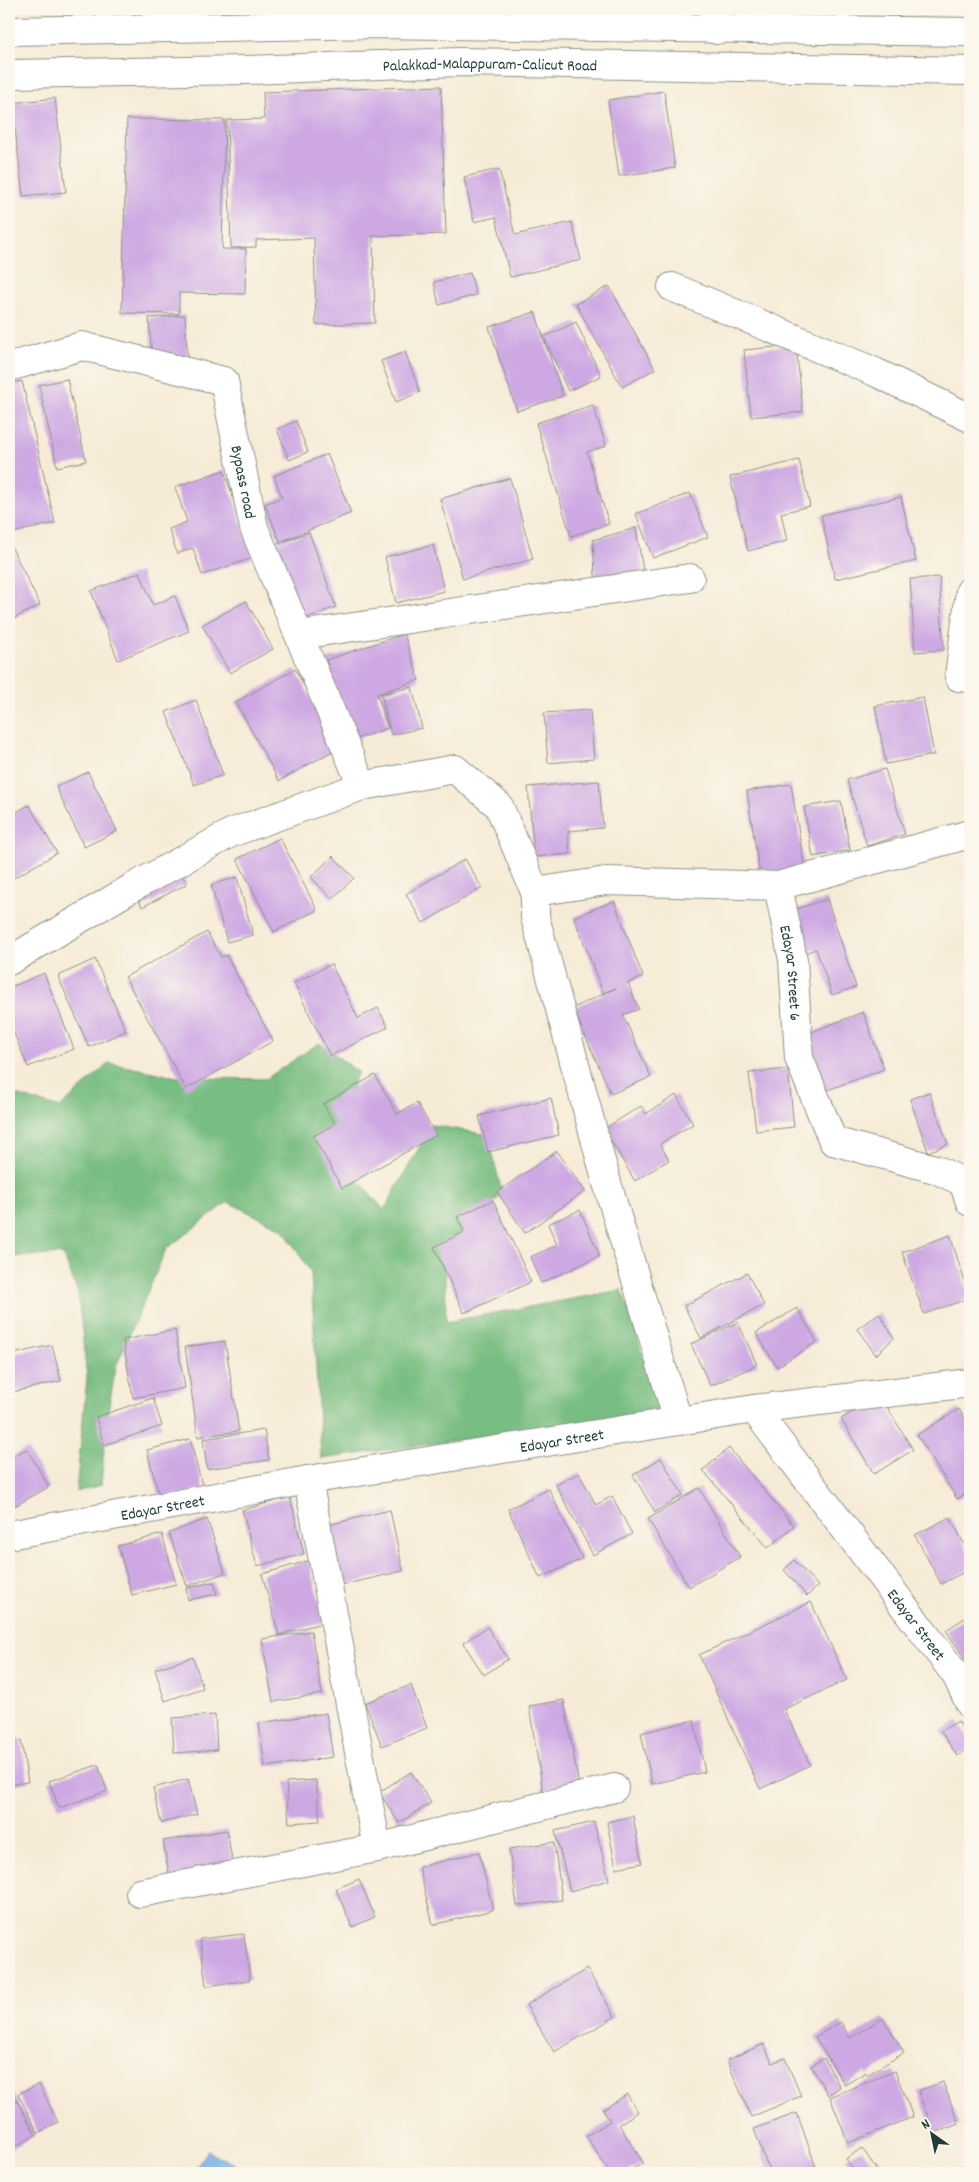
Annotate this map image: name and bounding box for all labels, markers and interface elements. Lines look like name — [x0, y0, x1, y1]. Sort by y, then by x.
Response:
street label: Palakkad-Malappuram-Calicut Road — [382, 53, 597, 79]
street label: Bypass road — [223, 444, 261, 521]
street label: Edayar Street 6 — [772, 923, 806, 1022]
street label: Edayar Street — [518, 1424, 606, 1460]
street label: Edayar Street — [119, 1490, 207, 1528]
street label: Edayar Street — [880, 1585, 950, 1666]
north arrow — [906, 2110, 956, 2160]
text: N — [918, 2114, 934, 2135]

